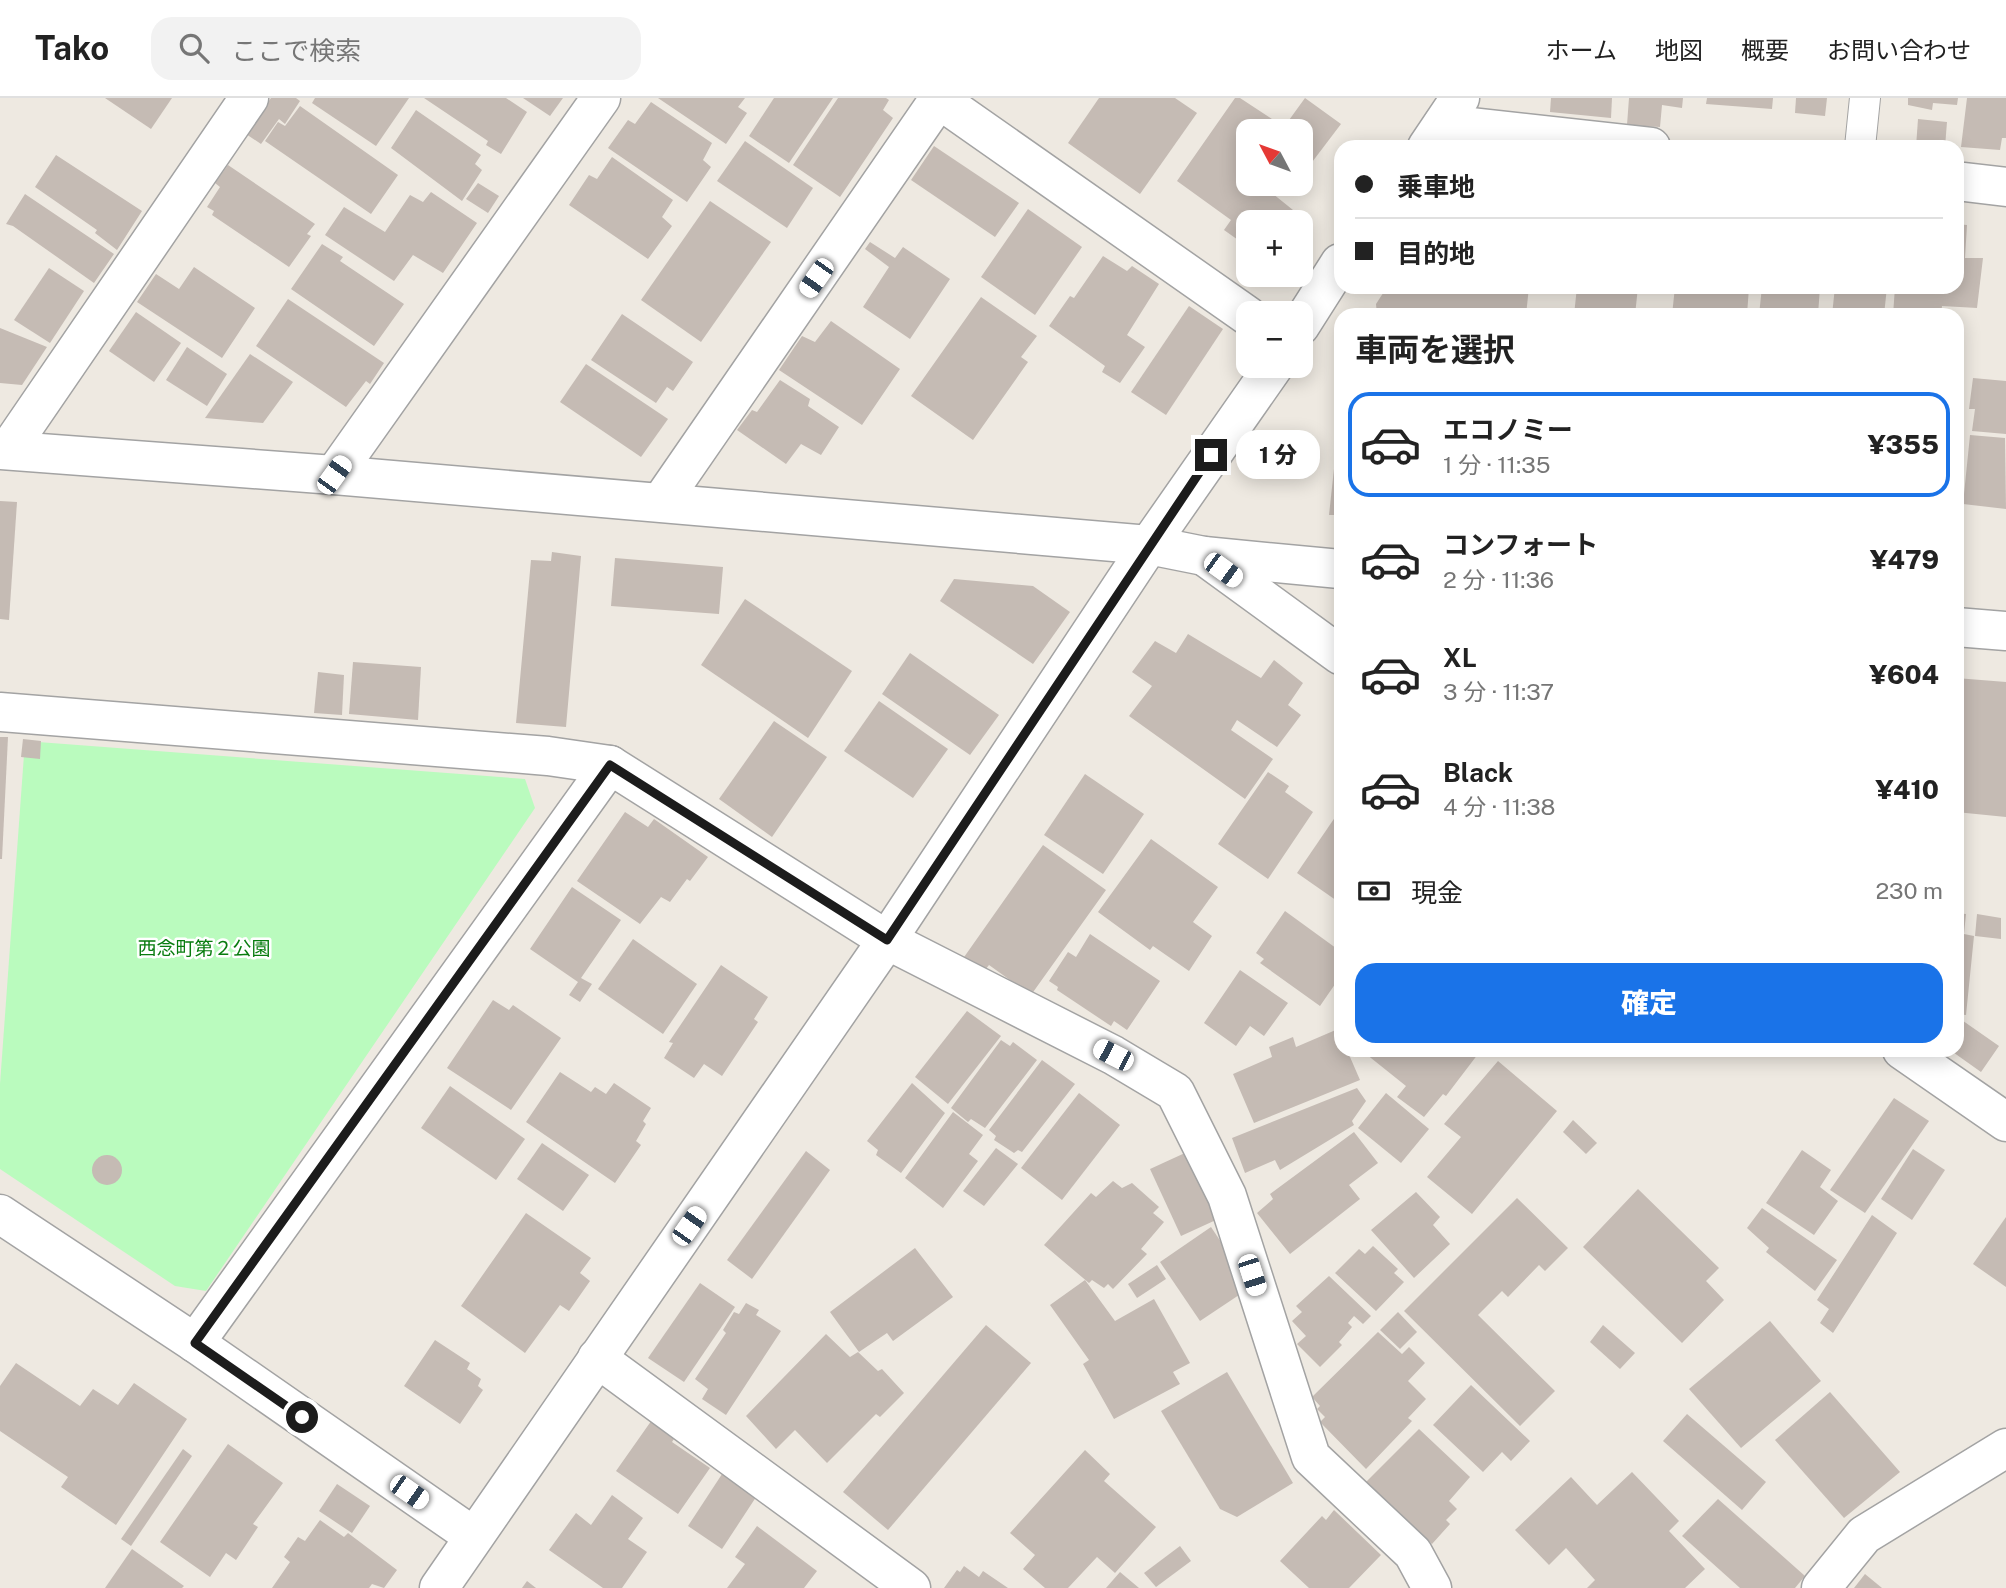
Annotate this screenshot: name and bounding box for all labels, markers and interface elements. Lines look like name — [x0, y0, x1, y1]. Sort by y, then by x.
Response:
search box — [151, 17, 641, 80]
text: Tako — [35, 29, 109, 67]
icon: search — [175, 29, 213, 67]
text: ここで検索 — [231, 35, 361, 66]
text: ホーム — [1546, 36, 1617, 64]
text: 地図 — [1655, 36, 1703, 64]
text: 概要 — [1741, 36, 1789, 64]
text: お問い合わせ — [1827, 36, 1971, 64]
north arrow — [1236, 119, 1312, 196]
map controls — [1236, 119, 1313, 378]
text: 乗車地 — [1397, 171, 1475, 202]
button: + — [1236, 210, 1313, 287]
text: 目的地 — [1397, 238, 1475, 269]
car — [796, 255, 837, 301]
button: − — [1236, 301, 1313, 378]
text: 車両を選択 — [1355, 331, 1515, 368]
icon: car — [1359, 413, 1422, 476]
text: エコノミー — [1443, 414, 1573, 445]
text: ¥355 — [1868, 429, 1939, 460]
callout: 1 分 — [1236, 430, 1320, 480]
route end — [1195, 439, 1227, 471]
text: 1 分 — [1259, 441, 1297, 468]
text: 1 分 · 11:35 — [1443, 451, 1550, 478]
car — [314, 452, 355, 498]
icon: car — [1359, 528, 1422, 591]
text: コンフォート — [1443, 529, 1598, 560]
text: ¥479 — [1870, 544, 1939, 575]
car — [1200, 549, 1247, 591]
text: 2 分 · 11:36 — [1443, 566, 1554, 593]
text: XL — [1443, 642, 1477, 673]
icon: car — [1359, 643, 1422, 706]
text: ¥604 — [1869, 659, 1939, 690]
text: 3 分 · 11:37 — [1443, 678, 1554, 705]
text: Black — [1443, 757, 1513, 788]
icon: car — [1359, 758, 1422, 821]
text: ¥410 — [1875, 774, 1939, 805]
text: 4 分 · 11:38 — [1443, 793, 1556, 820]
icon: cash — [1355, 872, 1393, 910]
text: 現金 — [1411, 877, 1463, 908]
text: 230 m — [1875, 877, 1943, 904]
park label: 西念町第２公園 — [137, 937, 271, 959]
button: 確定 — [1355, 963, 1943, 1043]
car — [1090, 1036, 1137, 1074]
car — [669, 1203, 710, 1249]
car — [1236, 1252, 1269, 1298]
route start — [286, 1401, 318, 1433]
car — [386, 1471, 433, 1513]

